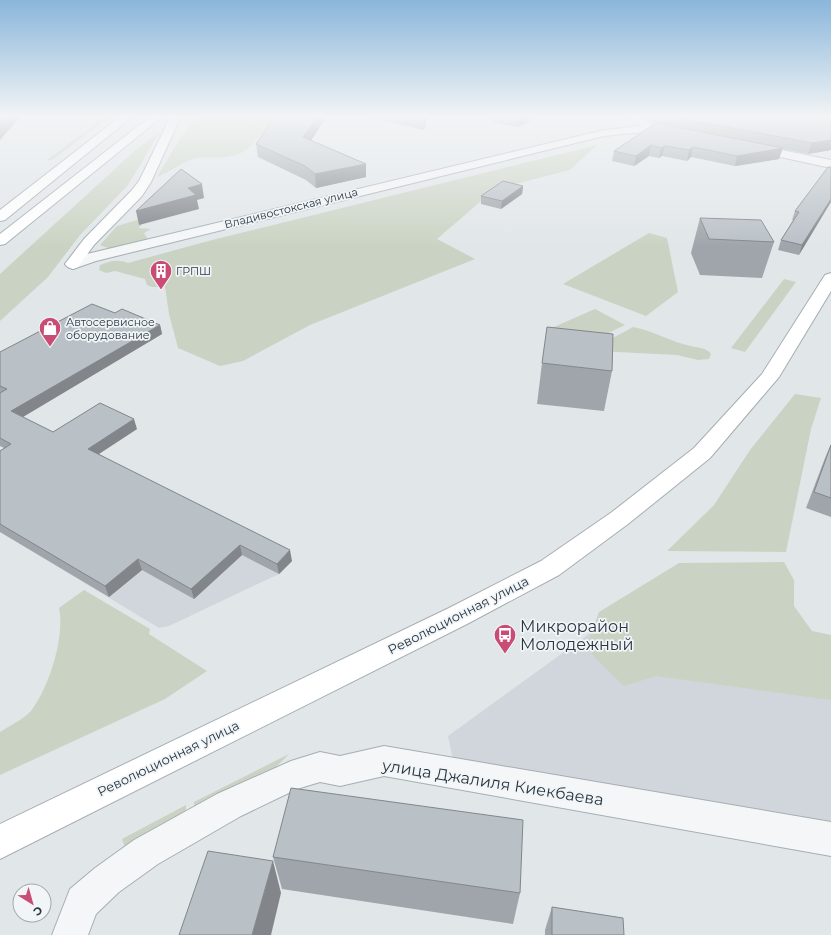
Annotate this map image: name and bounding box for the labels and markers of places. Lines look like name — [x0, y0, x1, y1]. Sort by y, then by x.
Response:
building icon: ГРПШ — [148, 258, 174, 291]
place label: ГРПШ — [176, 264, 211, 278]
shop icon: Автосервисное оборудование — [37, 315, 63, 348]
place label: Автосервисное оборудование — [66, 315, 155, 342]
place label: Микрорайон Молодежный — [520, 617, 633, 654]
bus stop icon: Микрорайон Молодежный — [492, 622, 518, 655]

